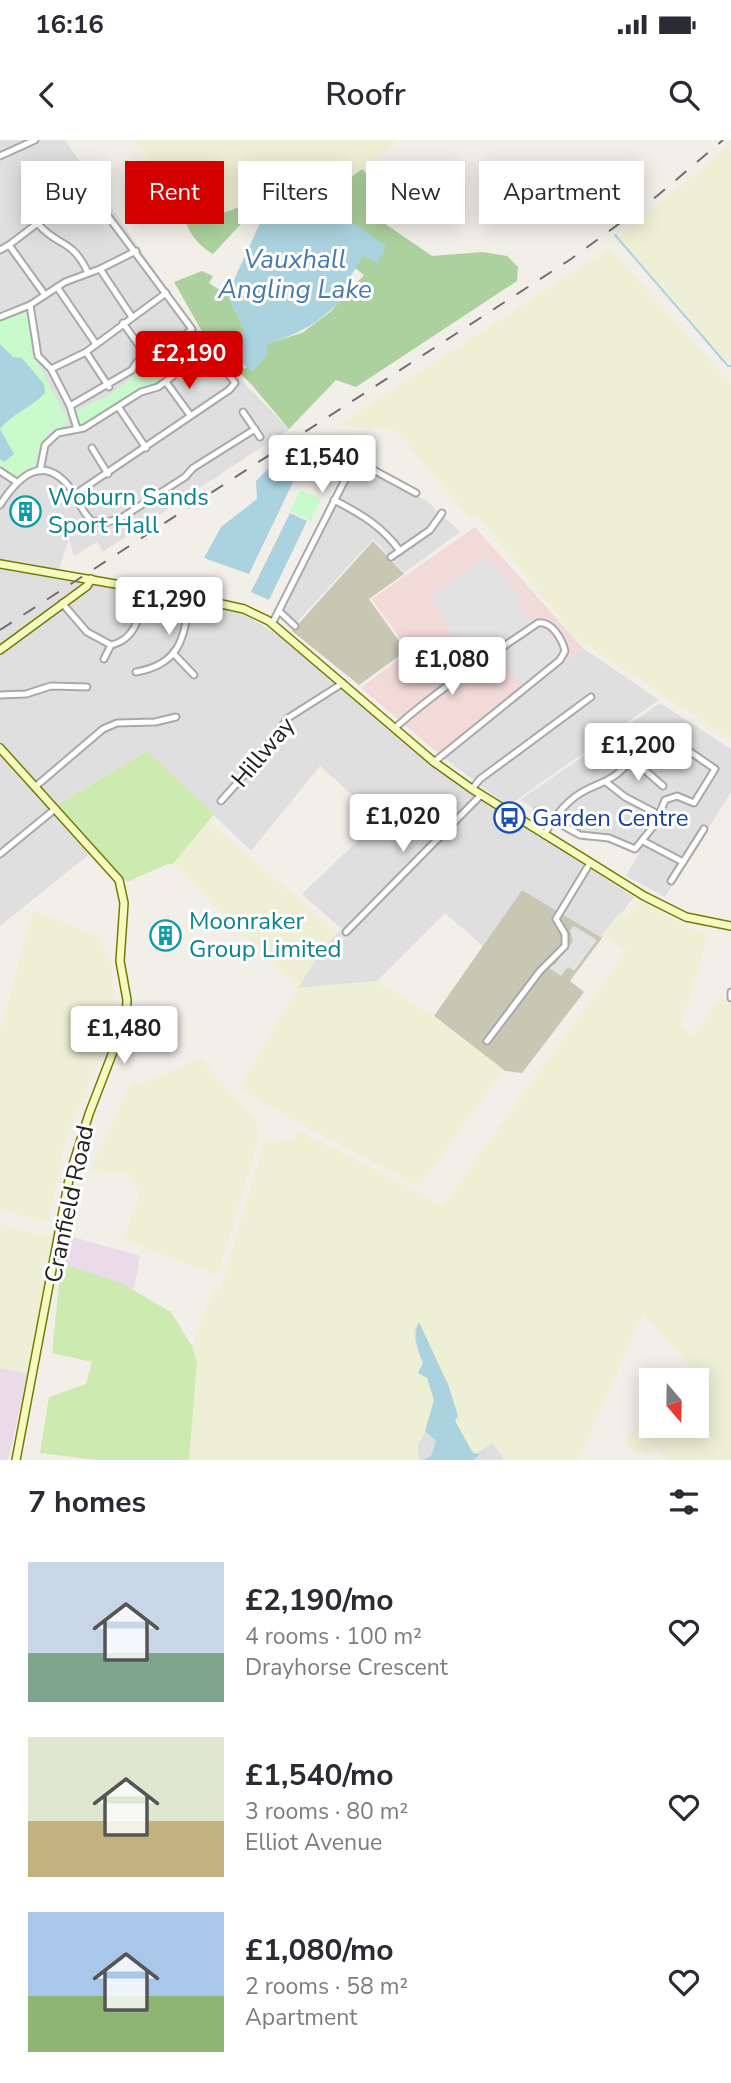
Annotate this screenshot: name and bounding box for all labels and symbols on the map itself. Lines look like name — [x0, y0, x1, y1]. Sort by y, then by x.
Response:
water label: Vauxhall Angling Lake — [217, 242, 372, 307]
pin: £2,190 — [132, 331, 246, 391]
pin: £1,540 — [265, 436, 379, 495]
place label: Woburn Sands Sport Hall — [48, 481, 209, 541]
building icon: Woburn Sands Sport Hall — [8, 494, 42, 528]
pin: £1,290 — [112, 578, 226, 637]
pin: £1,080 — [395, 638, 509, 697]
street label: Hillway — [224, 710, 302, 794]
pin: £1,200 — [581, 724, 695, 783]
pin: £1,020 — [346, 794, 460, 854]
bus stop icon: Garden Centre — [492, 801, 526, 835]
place label: Garden Centre — [532, 802, 688, 834]
place label: Moonraker Group Limited — [189, 905, 342, 965]
building icon: Moonraker Group Limited — [149, 918, 183, 952]
pin: £1,480 — [67, 1006, 181, 1066]
street label: Cranfield Road — [37, 1122, 101, 1286]
north arrow — [639, 1368, 709, 1438]

